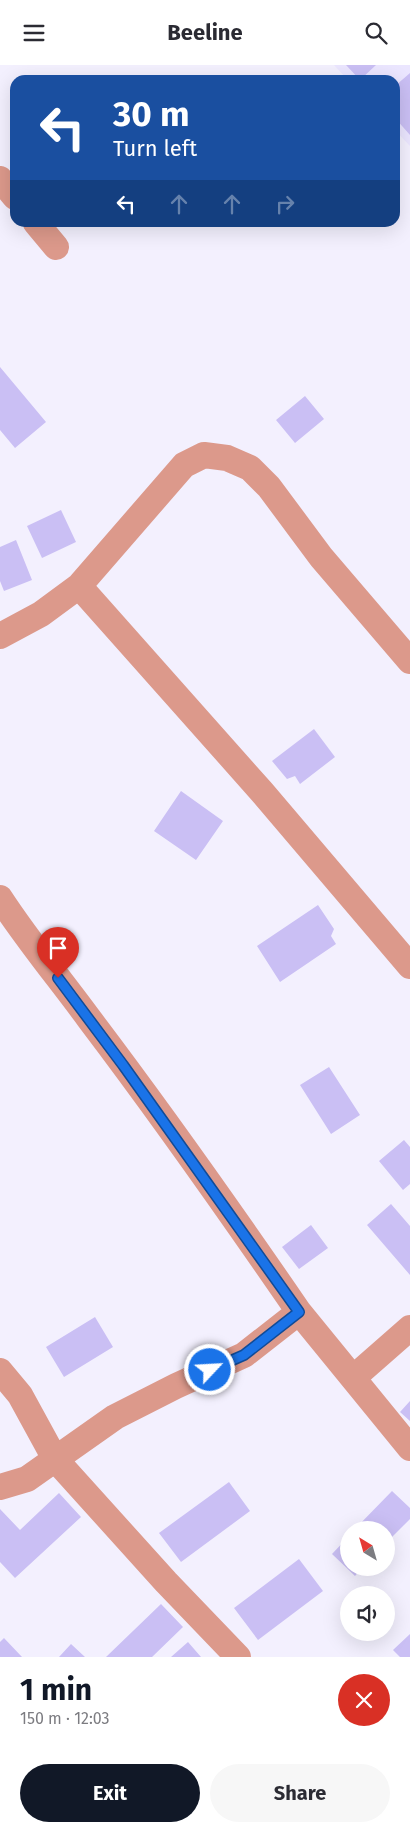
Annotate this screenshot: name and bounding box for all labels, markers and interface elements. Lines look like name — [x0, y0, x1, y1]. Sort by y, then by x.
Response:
icon: menu — [20, 19, 48, 47]
text: Beeline — [167, 19, 243, 46]
icon: search — [362, 19, 390, 47]
text: 30 m — [113, 93, 190, 135]
icon: left — [30, 95, 95, 160]
text: Turn left — [113, 135, 197, 162]
icon: left — [112, 190, 140, 218]
icon: ahead — [165, 190, 193, 218]
icon: ahead — [218, 190, 246, 218]
icon: right — [271, 190, 299, 218]
pin — [37, 927, 79, 978]
icon: arrive — [44, 934, 72, 962]
position arrow — [183, 1343, 235, 1395]
north arrow — [340, 1521, 395, 1576]
map controls — [340, 1521, 395, 1641]
button: sound — [340, 1586, 395, 1641]
text: 1 min — [20, 1672, 92, 1708]
button: close — [338, 1674, 390, 1726]
text: 150 m · 12:03 — [20, 1709, 110, 1728]
button: Exit — [20, 1764, 200, 1822]
button: Share — [210, 1764, 390, 1822]

